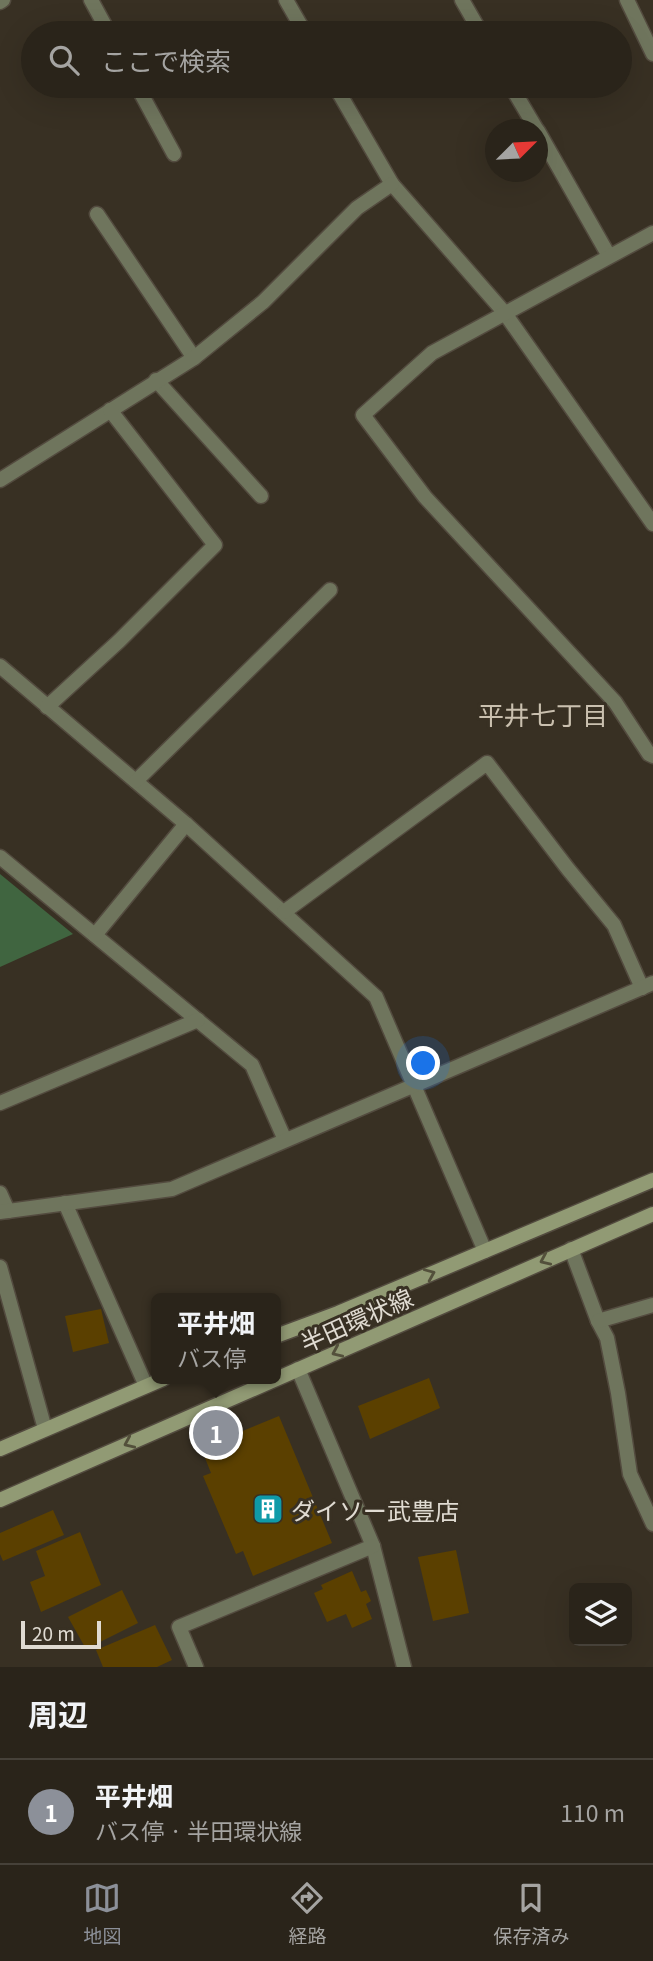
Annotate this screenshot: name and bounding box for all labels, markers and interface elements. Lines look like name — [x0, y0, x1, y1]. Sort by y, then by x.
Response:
search box — [21, 21, 632, 98]
icon: search — [45, 41, 83, 79]
text: ここで検索 — [101, 41, 231, 78]
north arrow — [485, 119, 548, 182]
district label: 平井七丁目 — [478, 695, 608, 732]
your location — [406, 1046, 440, 1080]
one-way arrow — [540, 1252, 552, 1266]
one-way arrow — [423, 1269, 435, 1283]
street label: 半田環状線 — [294, 1279, 418, 1359]
popup — [151, 1293, 281, 1384]
text: 平井畑 — [177, 1303, 255, 1340]
text: バス停 — [177, 1340, 246, 1374]
one-way arrow — [332, 1344, 344, 1358]
pin: 1 — [193, 1407, 239, 1459]
one-way arrow — [123, 1435, 136, 1449]
building icon: ダイソー武豊店 — [251, 1492, 285, 1526]
place label: ダイソー武豊店 — [291, 1492, 459, 1527]
map controls — [569, 1583, 632, 1646]
button: layers — [569, 1583, 632, 1646]
scale bar — [21, 1618, 102, 1650]
text: 20 m — [32, 1619, 75, 1646]
text: 周辺 — [28, 1691, 88, 1735]
text: 平井畑 — [95, 1776, 173, 1813]
text: 1 — [44, 1795, 58, 1829]
text: 110 m — [560, 1795, 625, 1829]
text: バス停 · 半田環状線 — [95, 1813, 302, 1847]
tab: 地図 — [83, 1879, 122, 1948]
tab: 経路 — [288, 1879, 327, 1948]
tab: 保存済み — [493, 1879, 570, 1948]

